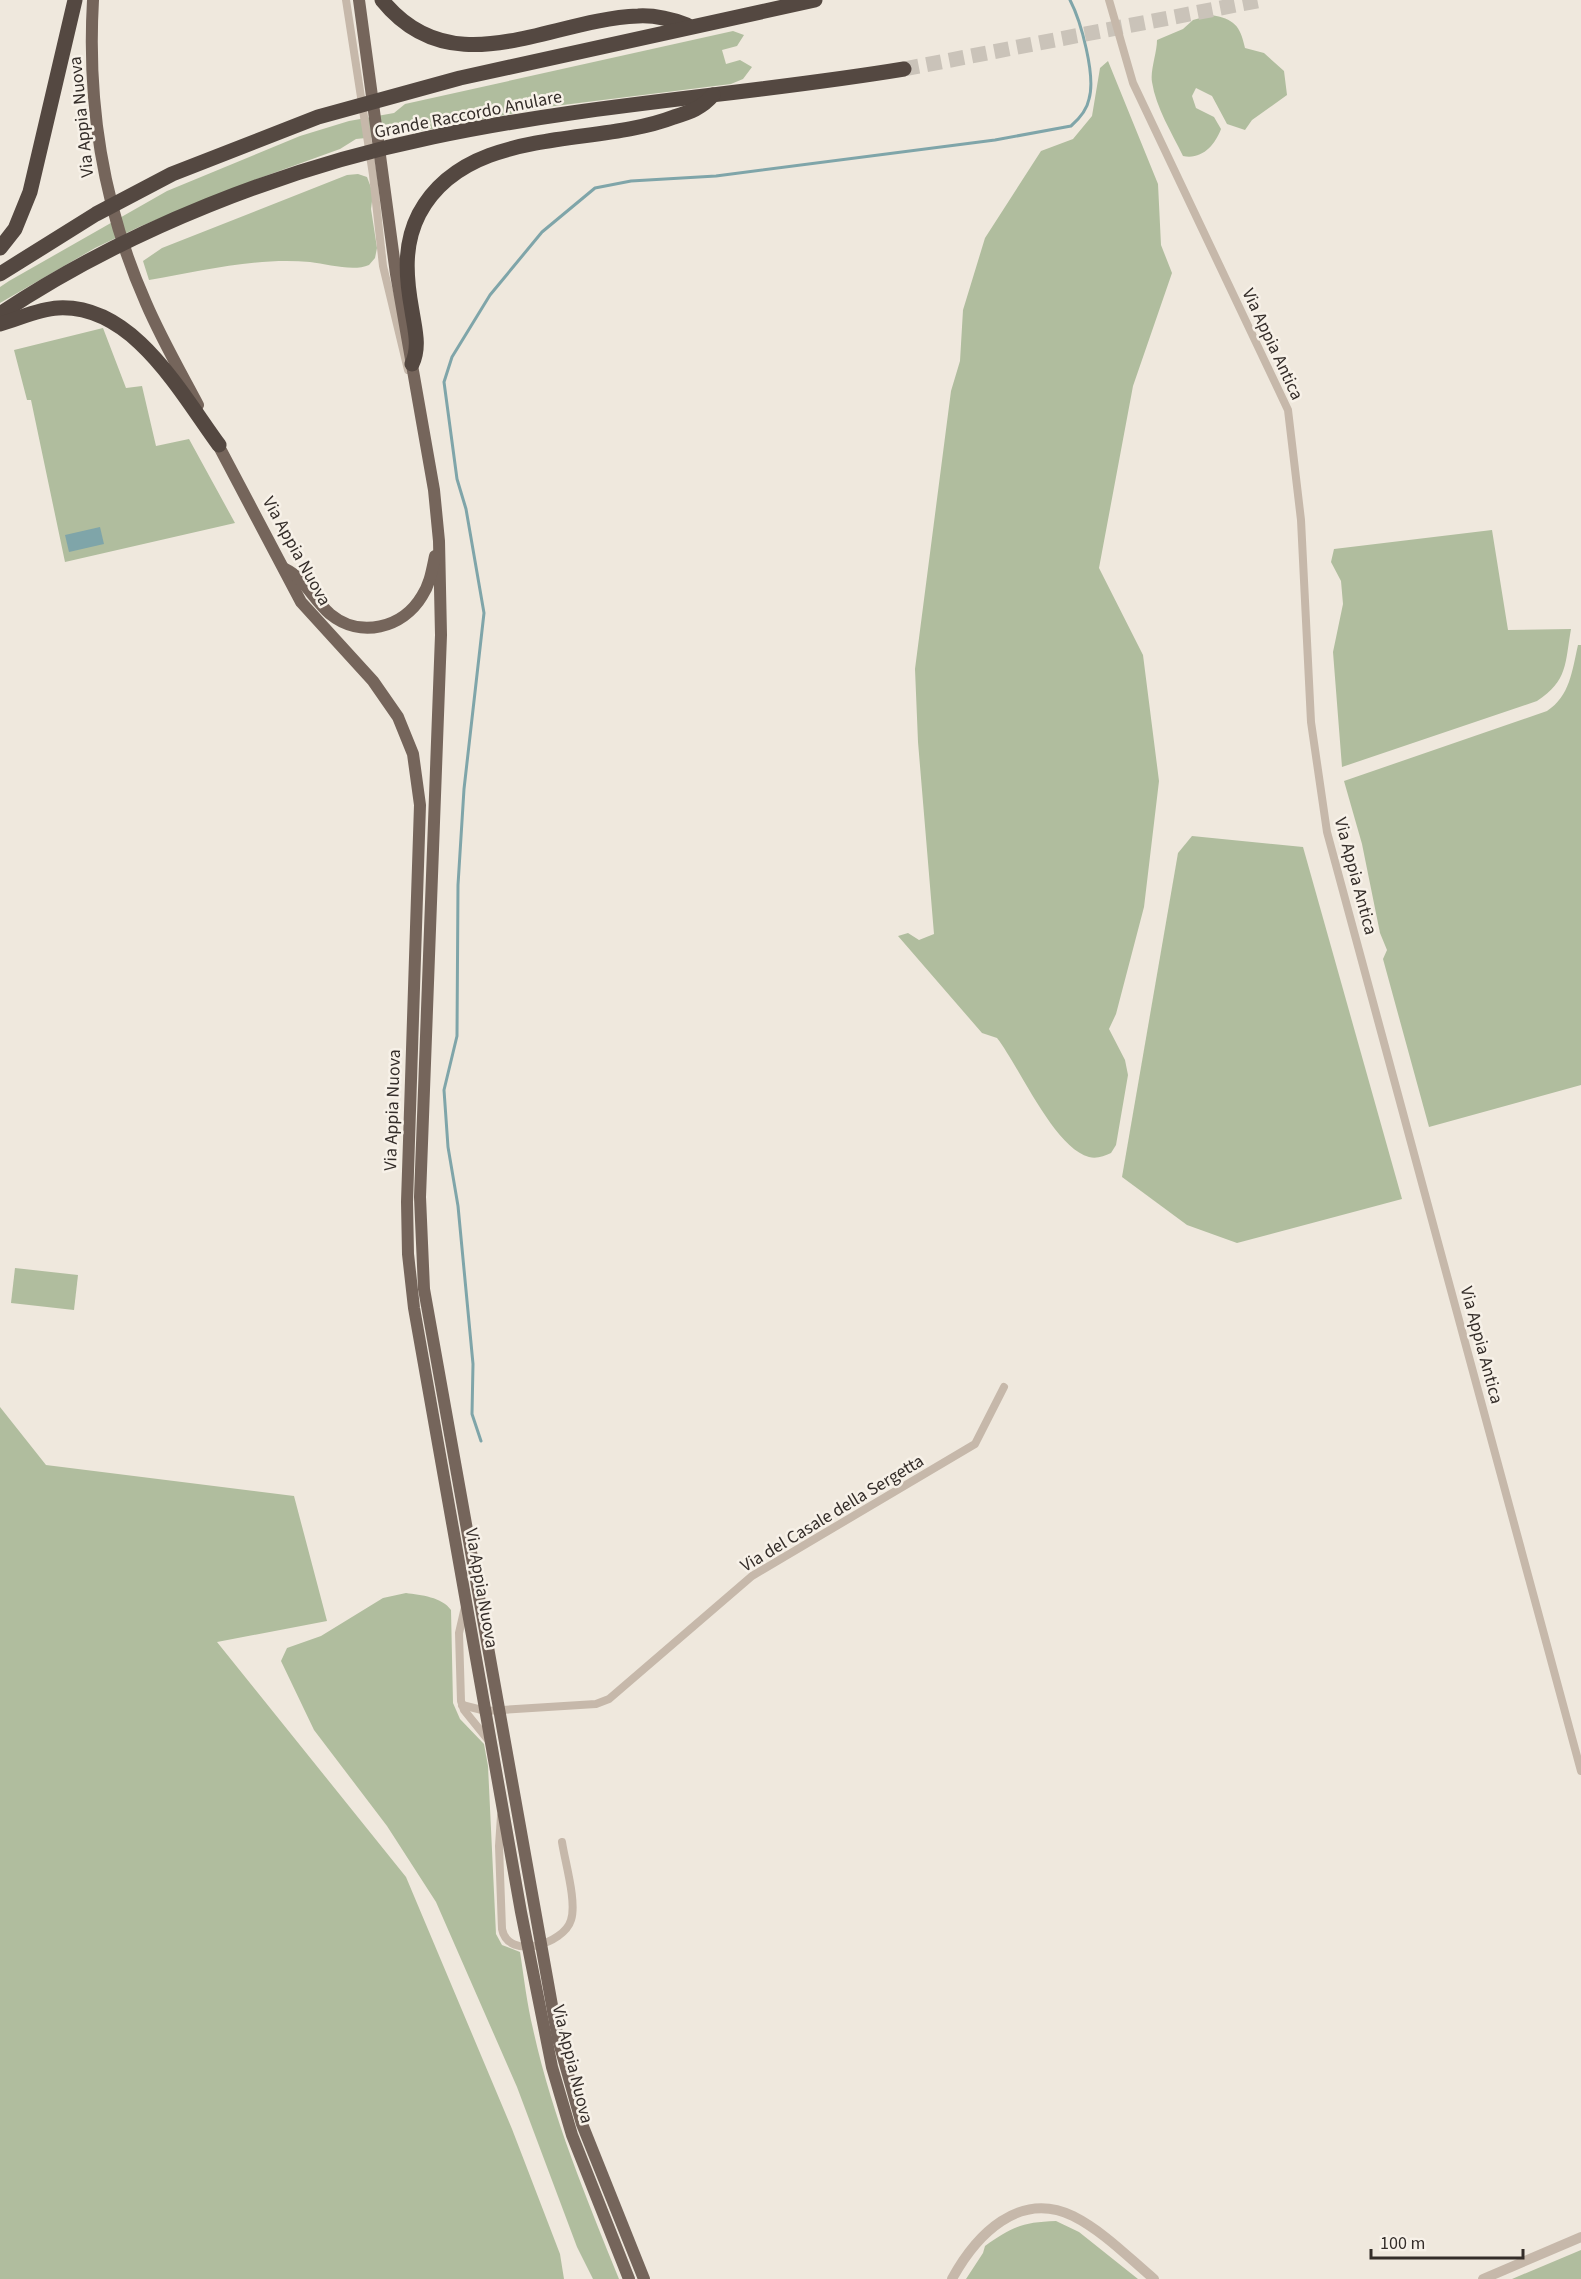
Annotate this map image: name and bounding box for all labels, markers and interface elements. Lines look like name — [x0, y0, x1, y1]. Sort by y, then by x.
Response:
street label: Via Appia Nuova — [63, 55, 100, 179]
street label: Grande Raccordo Anulare — [372, 84, 564, 145]
street label: Via Appia Antica — [1236, 284, 1309, 404]
street label: Via Appia Nuova — [256, 492, 337, 610]
street label: Via Appia Antica — [1328, 815, 1383, 938]
street label: Via Appia Nuova — [378, 1049, 407, 1171]
street label: Via Appia Antica — [1454, 1284, 1509, 1407]
street label: Via del Casale della Sergetta — [736, 1449, 929, 1578]
street label: Via Appia Nuova — [459, 1526, 504, 1650]
street label: Via Appia Nuova — [546, 2002, 599, 2126]
scale bar — [1371, 2222, 1522, 2260]
text: 100 m — [1380, 2231, 1425, 2256]

